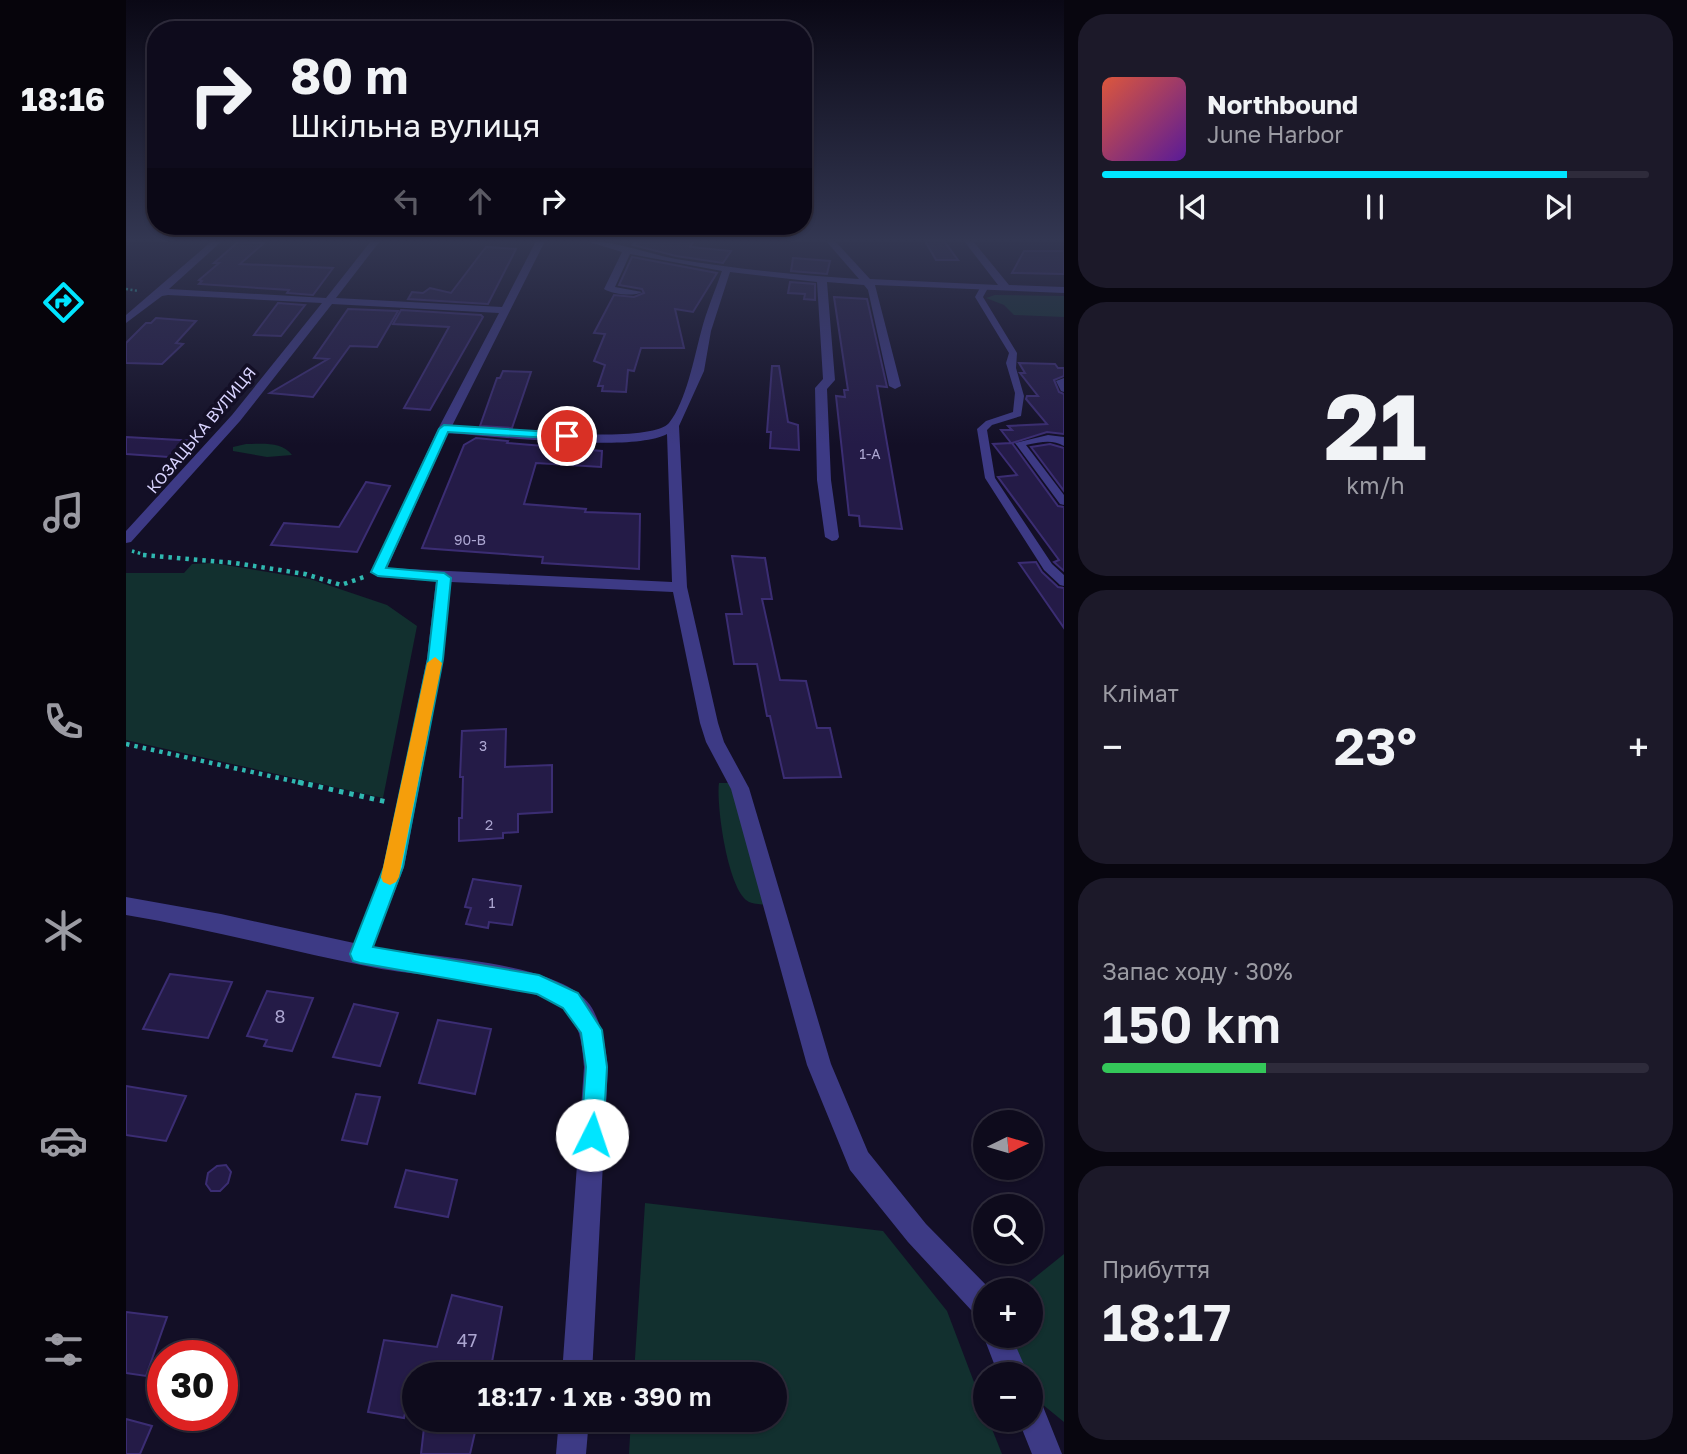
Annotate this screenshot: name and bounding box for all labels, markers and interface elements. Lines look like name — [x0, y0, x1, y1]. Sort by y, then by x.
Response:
text: 80 m — [290, 46, 408, 105]
icon: right — [175, 49, 266, 140]
text: 18:16 — [21, 80, 105, 118]
text: Northbound — [1207, 89, 1358, 120]
text: Шкільна вулиця — [290, 106, 541, 144]
text: June Harbor — [1207, 120, 1343, 148]
icon: left — [388, 182, 426, 220]
icon: ahead — [461, 182, 499, 220]
icon: right — [534, 182, 572, 220]
icon: previous — [1174, 188, 1212, 226]
icon: pause — [1356, 188, 1394, 226]
icon: next — [1539, 188, 1577, 226]
icon: directions — [39, 278, 88, 327]
street label: КОЗАЦЬКА ВУЛИЦЯ — [142, 363, 260, 497]
text: 21 — [1324, 371, 1427, 480]
pin — [537, 406, 597, 466]
icon: arrive — [548, 417, 586, 455]
house number: 1-А — [859, 445, 881, 462]
text: km/h — [1346, 471, 1405, 499]
icon: music — [39, 488, 88, 537]
house number: 90-В — [454, 531, 486, 548]
text: Клімат — [1102, 679, 1179, 707]
icon: phone — [39, 697, 88, 746]
text: 23° — [1334, 714, 1417, 776]
text: − — [1102, 724, 1123, 769]
text: + — [1628, 724, 1649, 769]
house number: 3 — [479, 737, 487, 754]
house number: 2 — [485, 816, 493, 833]
house number: 1 — [489, 894, 496, 911]
icon: climate — [39, 906, 88, 955]
text: Запас ходу · 30% — [1102, 957, 1293, 985]
text: 150 km — [1102, 992, 1281, 1054]
house number: 8 — [275, 1005, 285, 1027]
position arrow — [555, 1098, 629, 1172]
north arrow — [973, 1110, 1043, 1180]
map controls — [973, 1110, 1043, 1432]
icon: car — [39, 1116, 88, 1165]
button: search — [973, 1194, 1043, 1264]
text: Прибуття — [1102, 1255, 1210, 1283]
button: + — [973, 1278, 1043, 1348]
text: 18:17 — [1102, 1290, 1231, 1352]
icon: filters — [39, 1325, 88, 1374]
house number: 47 — [457, 1329, 477, 1351]
speed limit sign: 30 — [147, 1340, 238, 1431]
button: − — [973, 1362, 1043, 1432]
text: 18:17 · 1 хв · 390 m — [478, 1381, 711, 1412]

